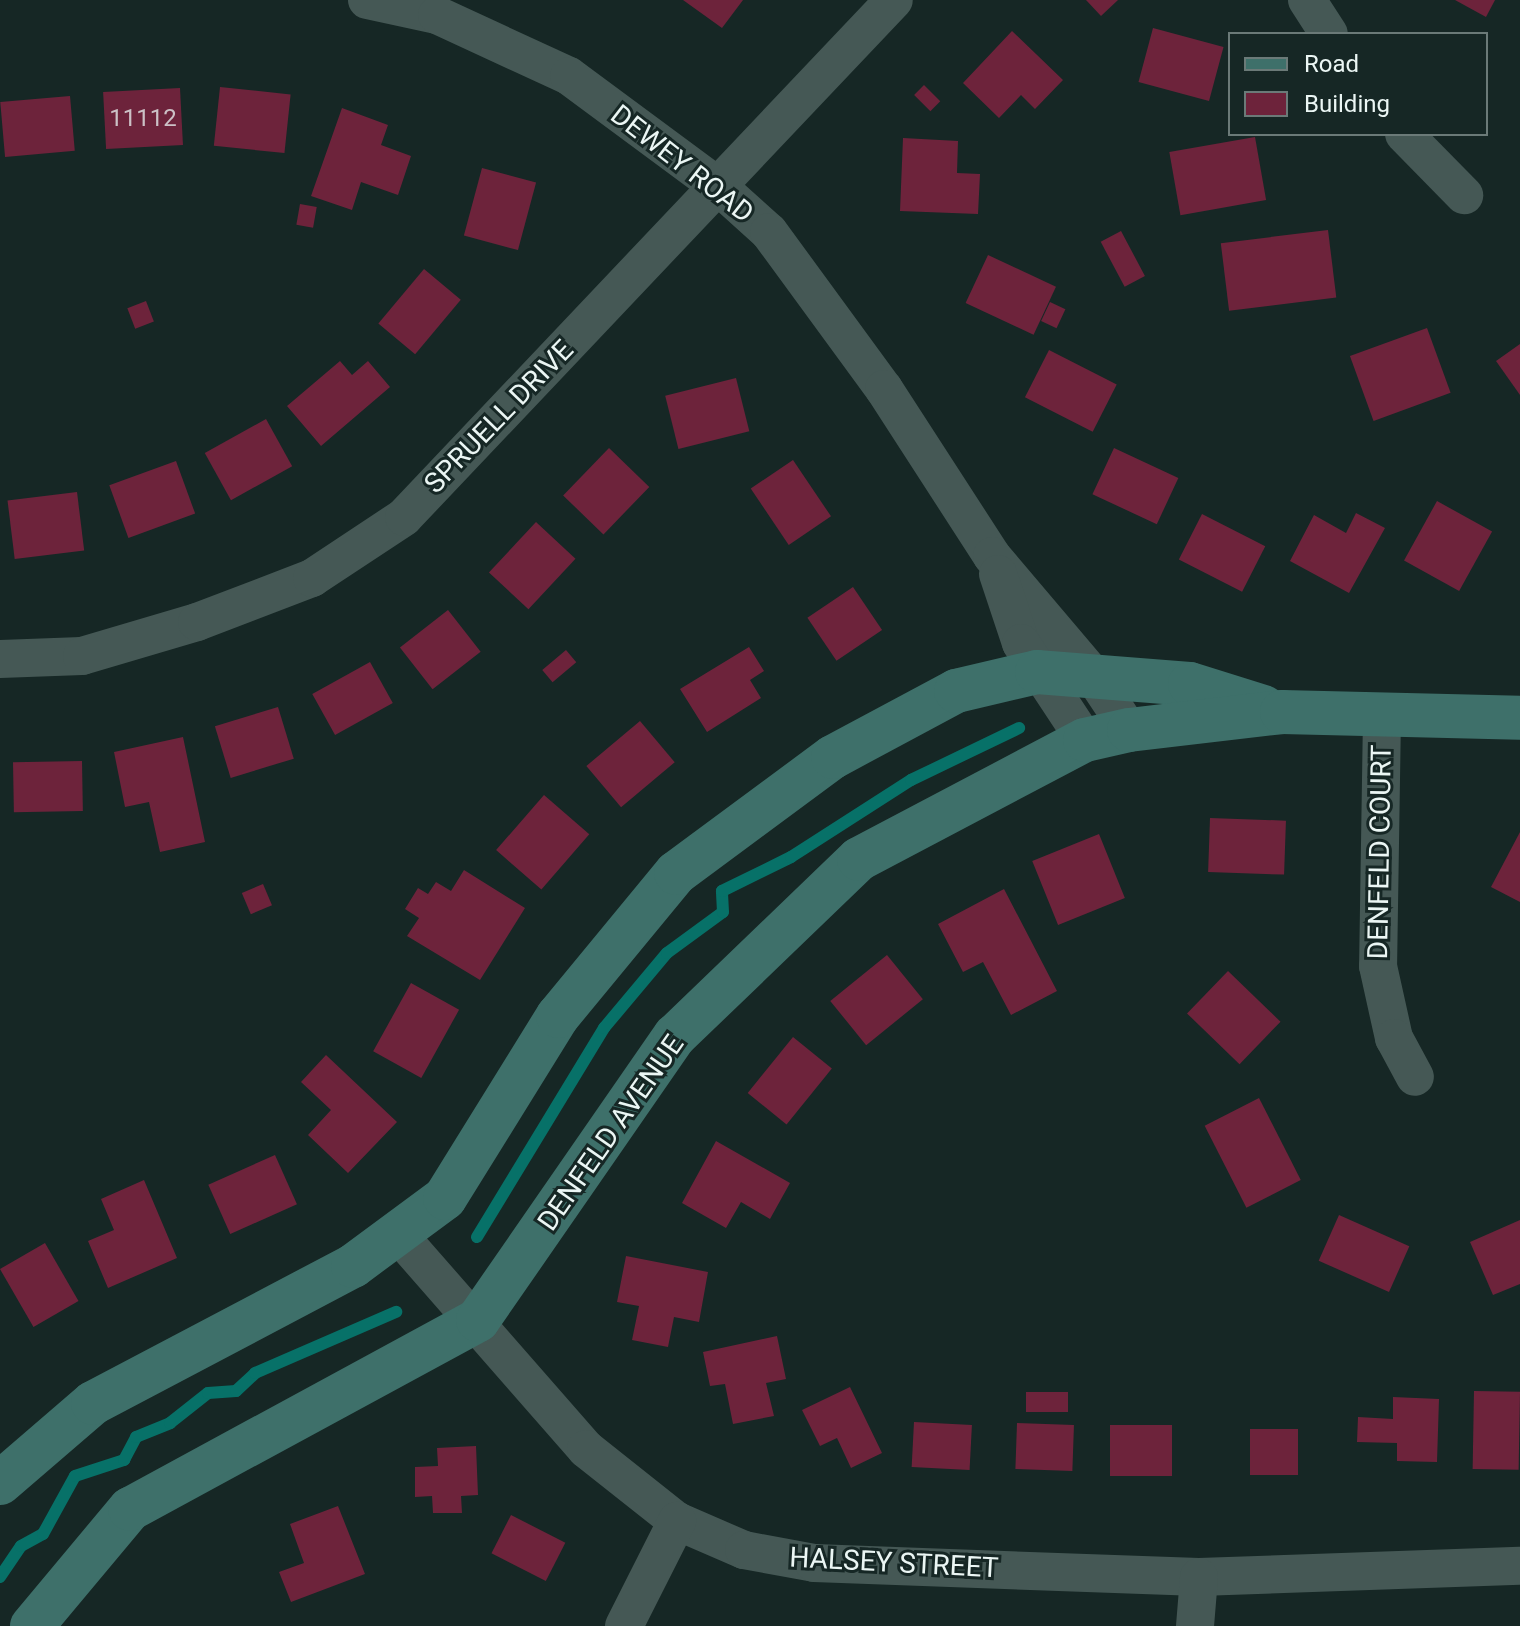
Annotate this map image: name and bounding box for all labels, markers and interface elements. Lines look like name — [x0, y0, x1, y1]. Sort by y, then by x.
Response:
legend — [1228, 32, 1488, 136]
text: Road — [1304, 50, 1359, 78]
text: Building — [1304, 90, 1390, 118]
street label: DEWEY ROAD — [604, 98, 760, 230]
house number: 11112 — [109, 105, 177, 133]
street label: SPRUELL DRIVE — [418, 334, 580, 500]
street label: DENFELD COURT — [1361, 744, 1399, 960]
street label: DENFELD AVENUE — [531, 1029, 691, 1237]
street label: HALSEY STREET — [789, 1541, 999, 1585]

